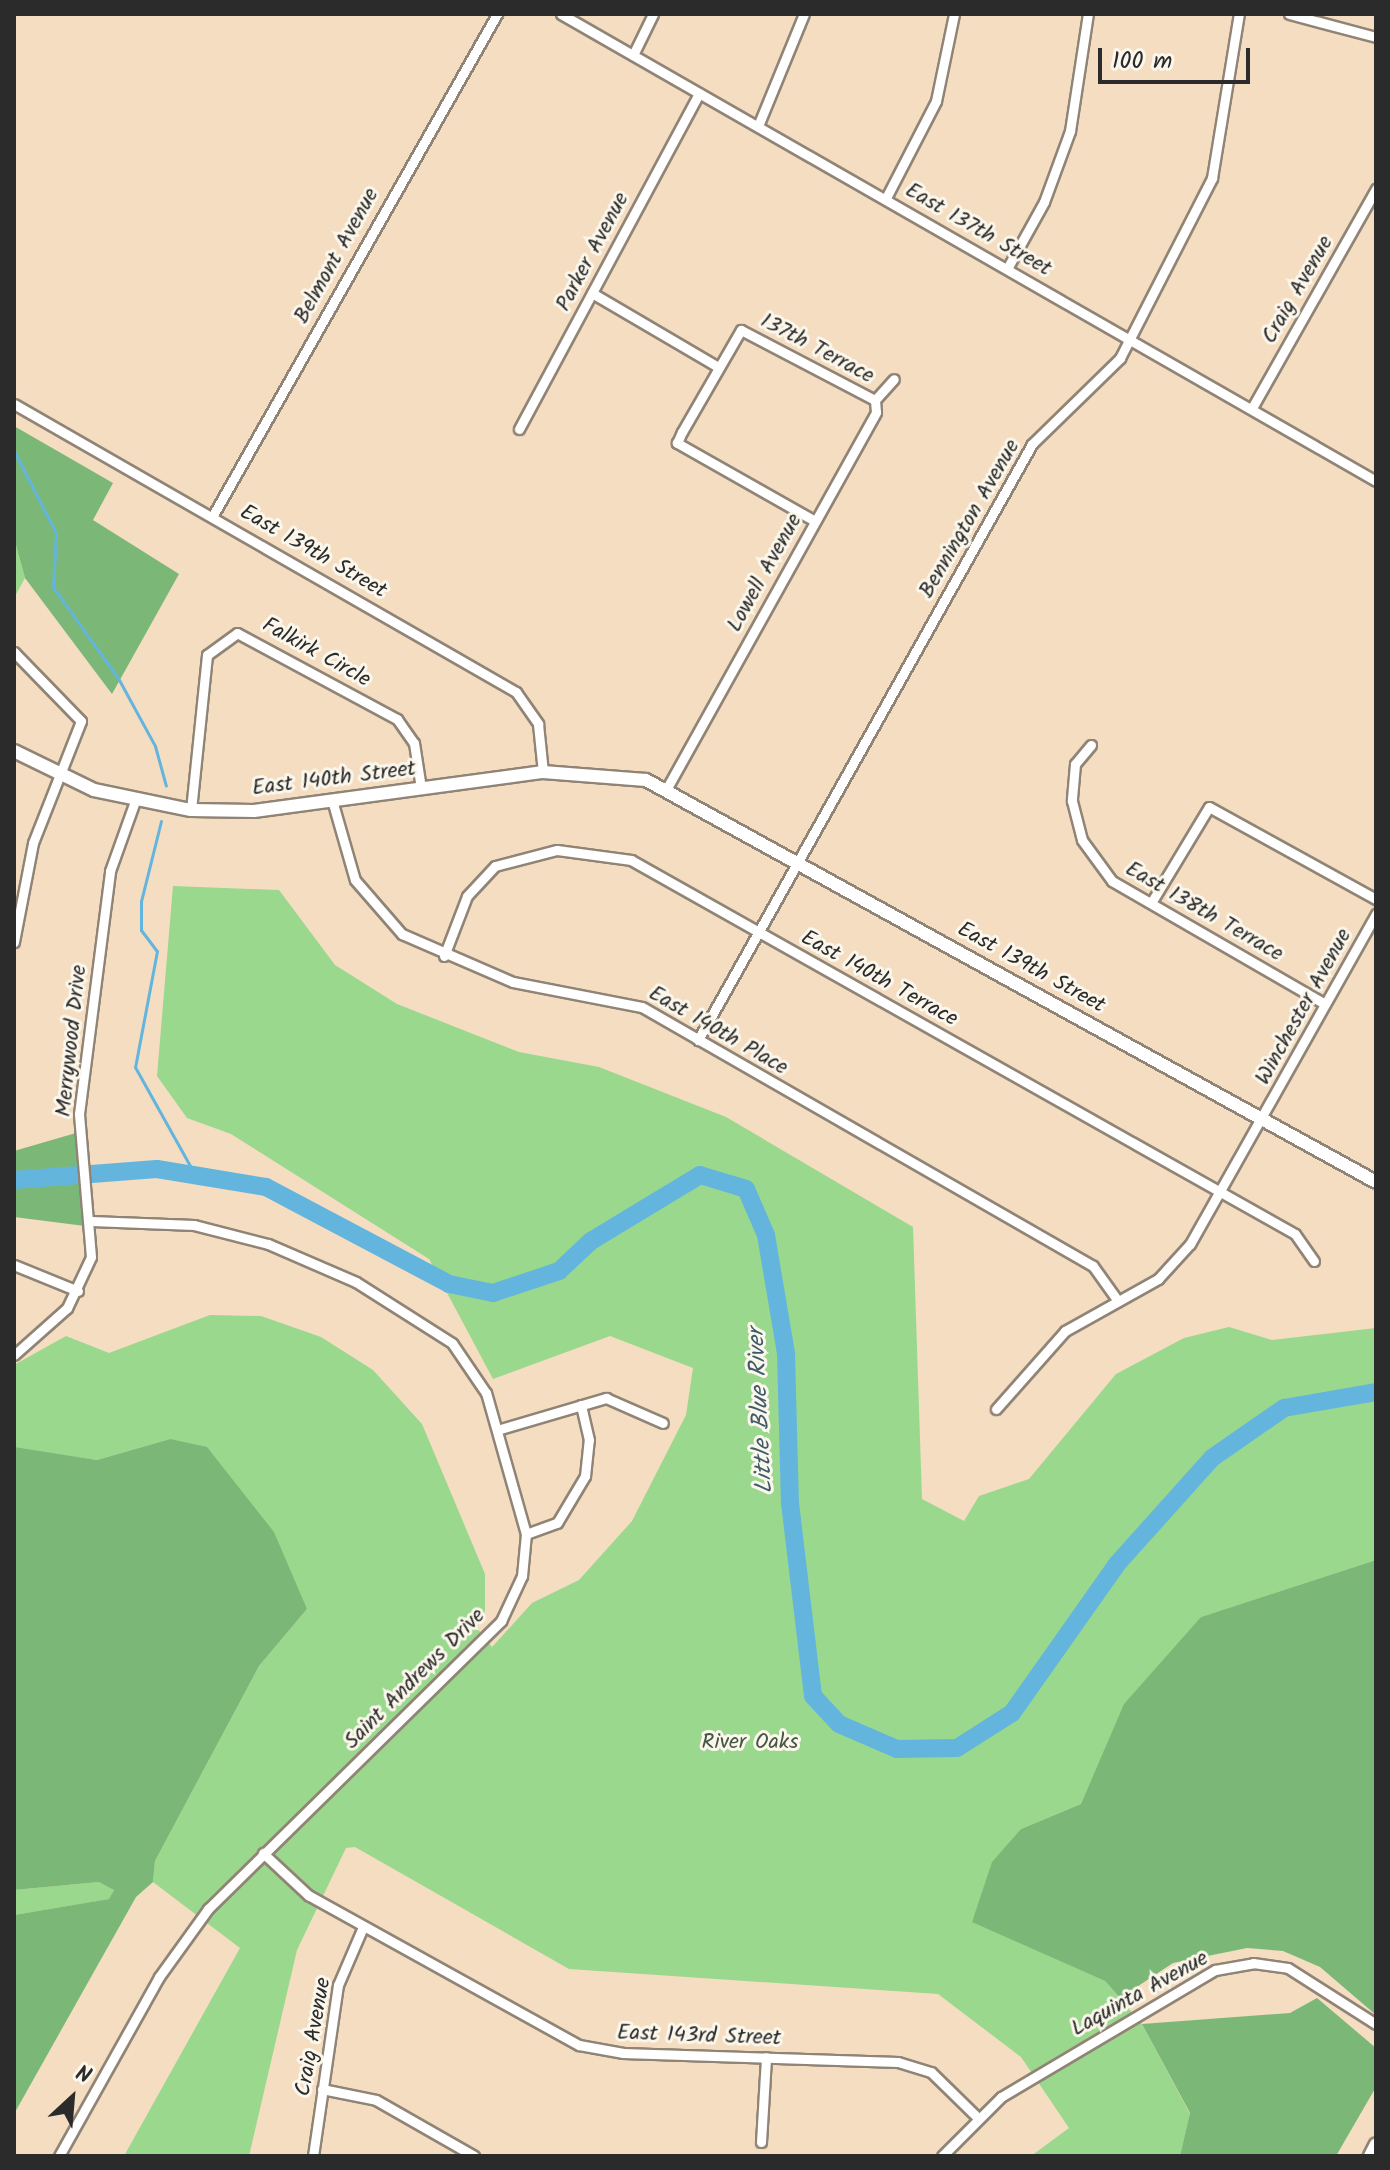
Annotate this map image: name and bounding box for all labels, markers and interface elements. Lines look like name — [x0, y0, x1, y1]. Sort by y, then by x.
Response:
scale bar — [1102, 32, 1254, 82]
text: 100 m — [1112, 42, 1172, 81]
street label: East 137th Street — [900, 177, 1056, 283]
street label: Belmont Avenue — [289, 184, 385, 328]
street label: Parker Avenue — [551, 188, 635, 316]
street label: Craig Avenue — [1257, 231, 1339, 349]
street label: 137th Terrace — [756, 308, 878, 390]
street label: Bennington Avenue — [914, 435, 1026, 603]
street label: East 139th Street — [235, 499, 391, 605]
street label: Lowell Avenue — [722, 509, 808, 637]
street label: Falkirk Circle — [257, 612, 375, 694]
street label: East 140th Street — [251, 756, 417, 802]
street label: East 138th Terrace — [1120, 856, 1288, 968]
street label: East 139th Street — [952, 916, 1110, 1020]
street label: Winchester Avenue — [1250, 924, 1358, 1090]
street label: East 140th Terrace — [796, 925, 962, 1033]
street label: Merrywood Drive — [51, 964, 93, 1118]
street label: East 140th Place — [644, 980, 792, 1082]
water label: Little Blue River — [742, 1328, 780, 1494]
street label: Saint Andrews Drive — [339, 1603, 491, 1755]
park label: River Oaks — [702, 1730, 798, 1756]
street label: Laquinta Avenue — [1067, 1945, 1213, 2043]
street label: Craig Avenue — [291, 1976, 337, 2098]
street label: East 143rd Street — [616, 2020, 782, 2052]
text: N — [69, 2057, 97, 2095]
north arrow — [32, 2058, 112, 2138]

